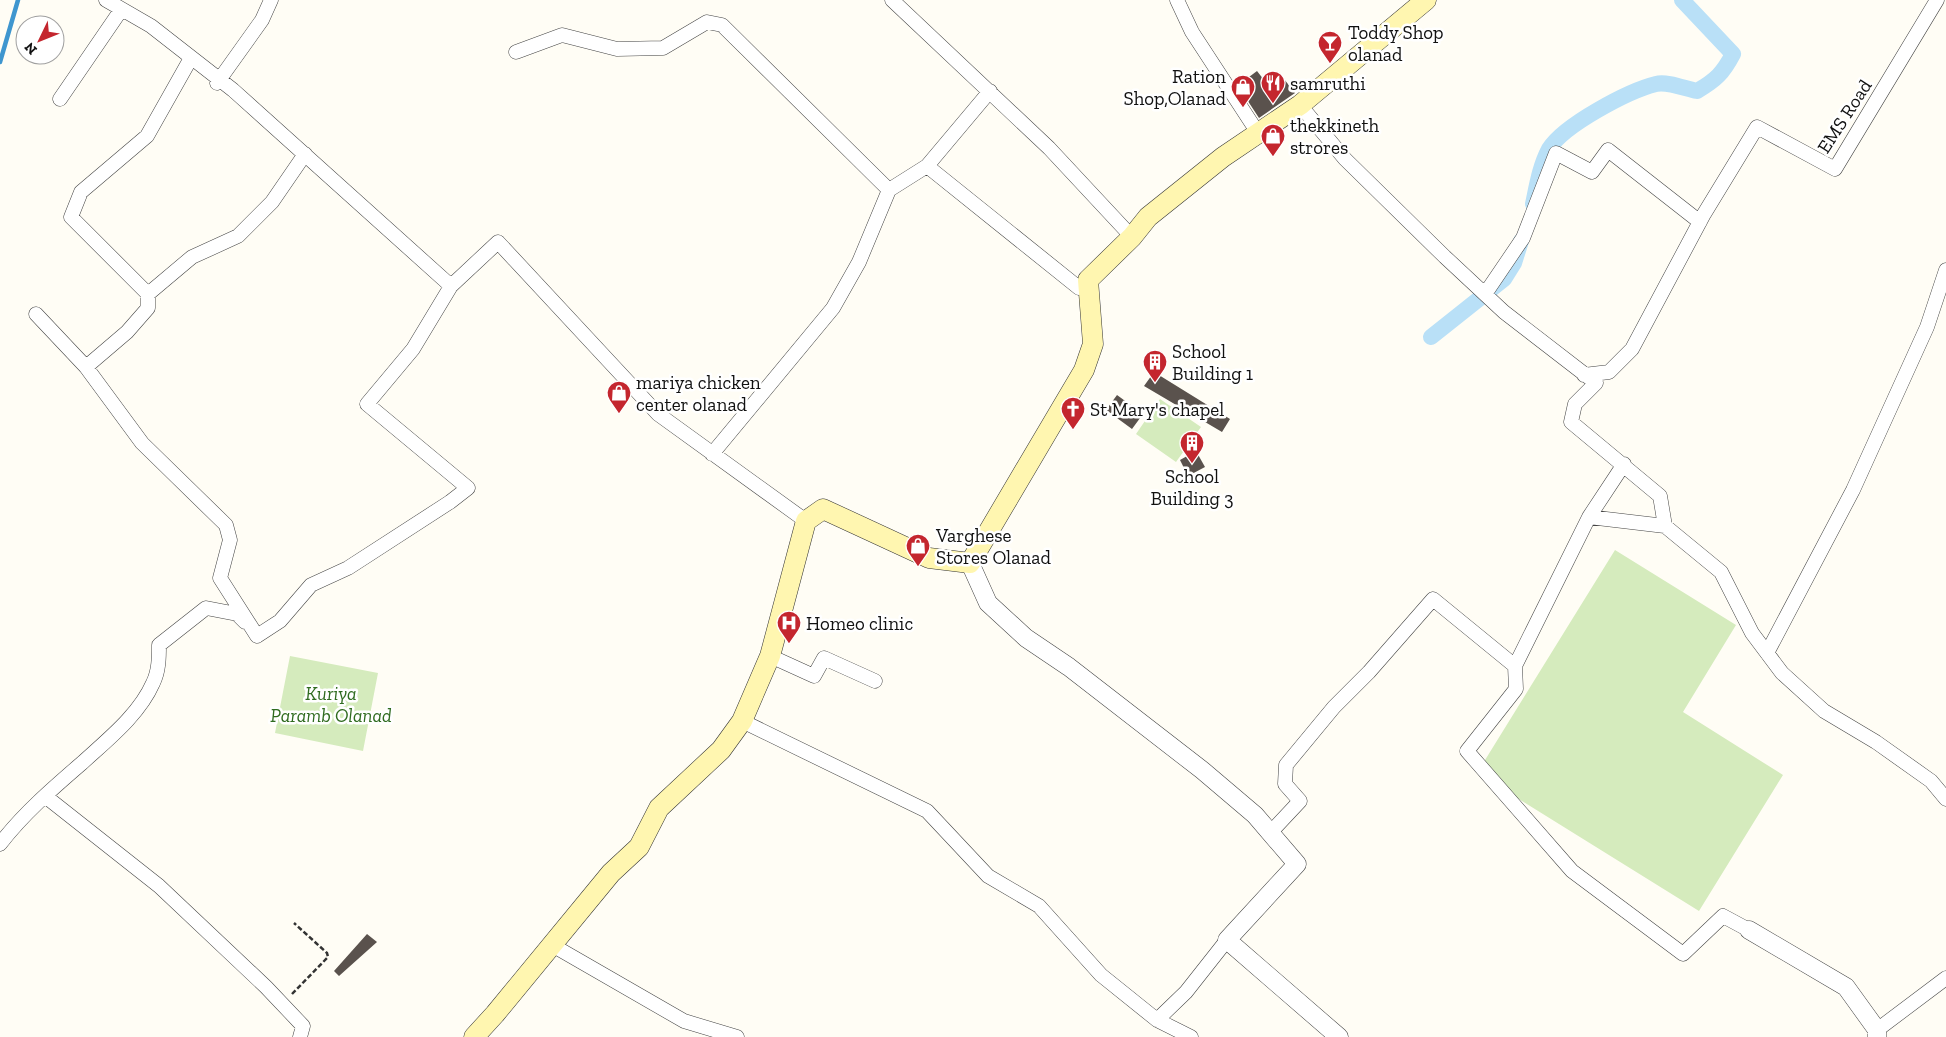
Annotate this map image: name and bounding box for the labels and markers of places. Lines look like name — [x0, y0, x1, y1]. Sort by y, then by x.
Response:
place label: Toddy Shop olanad — [1348, 21, 1444, 66]
bar icon: Toddy Shop olanad — [1317, 30, 1343, 64]
place label: Ration Shop,Olanad — [1124, 65, 1227, 110]
restaurant icon: samruthi — [1260, 70, 1286, 104]
place label: samruthi — [1290, 72, 1366, 95]
shop icon: Ration Shop,Olanad — [1230, 74, 1256, 108]
place label: thekkineth strores — [1290, 114, 1380, 159]
shop icon: thekkineth strores — [1260, 123, 1286, 157]
place label: School Building 1 — [1172, 340, 1253, 385]
building icon: School Building 1 — [1142, 349, 1168, 383]
place label: mariya chicken center olanad — [636, 371, 761, 416]
shop icon: mariya chicken center olanad — [606, 380, 632, 414]
church icon: St Mary's chapel — [1060, 396, 1086, 430]
place label: St Mary's chapel — [1090, 398, 1224, 421]
building icon: School Building 3 — [1179, 430, 1205, 464]
place label: School Building 3 — [1150, 465, 1234, 510]
place label: Varghese Stores Olanad — [935, 524, 1051, 569]
shop icon: Varghese Stores Olanad — [905, 533, 931, 567]
hospital icon: Homeo clinic — [776, 610, 802, 644]
place label: Homeo clinic — [806, 612, 913, 635]

